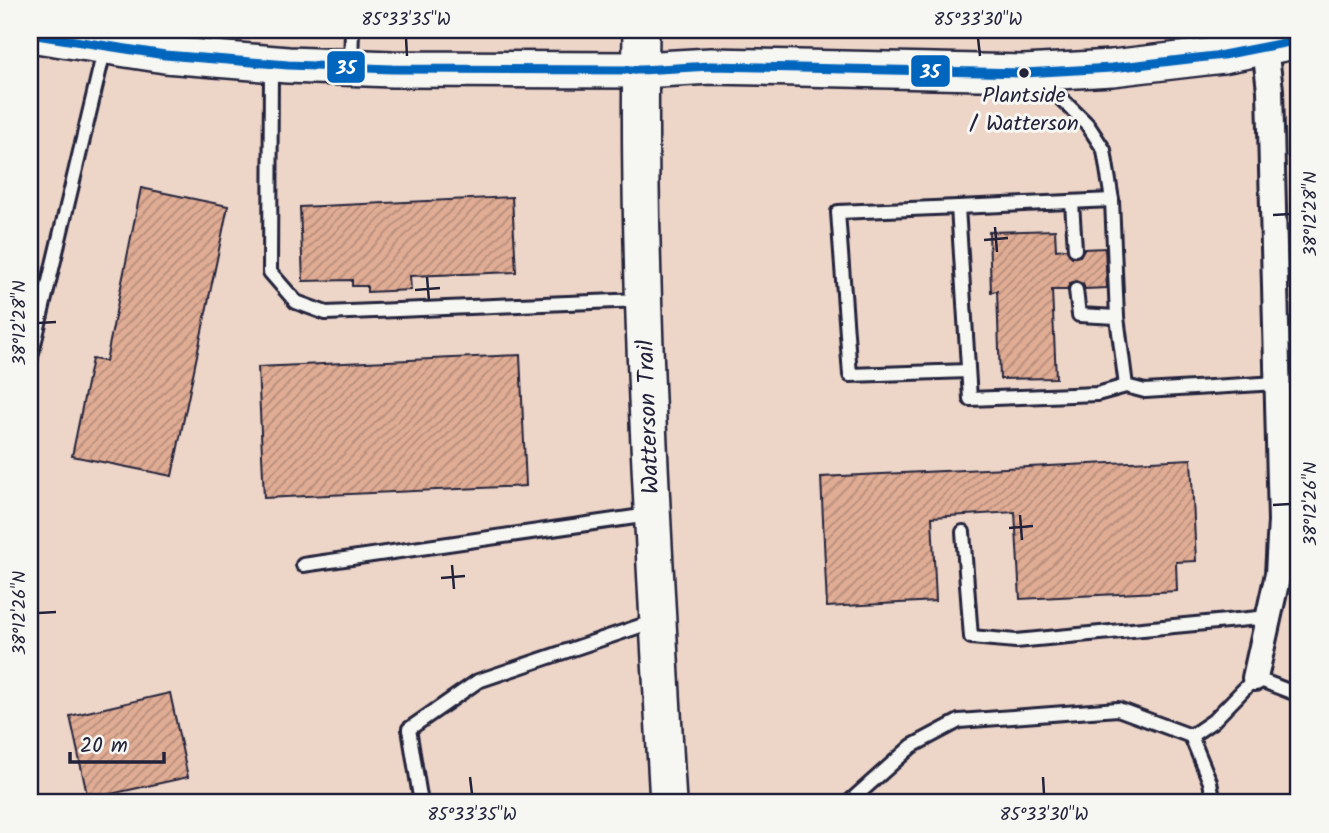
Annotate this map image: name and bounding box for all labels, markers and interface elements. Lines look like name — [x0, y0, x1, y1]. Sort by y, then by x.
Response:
text: 85°33'35"W — [361, 6, 451, 35]
text: 85°33'30"W — [933, 6, 1023, 35]
line badge: 35 — [326, 50, 366, 84]
text: 35 — [335, 54, 357, 84]
line badge: 35 — [910, 54, 951, 88]
text: 35 — [919, 58, 941, 88]
marker: Plantside / Watterson — [1017, 66, 1031, 80]
place label: Plantside / Watterson — [969, 79, 1079, 142]
text: 38°12'28"N — [1297, 171, 1326, 257]
text: 38°12'28"N — [6, 280, 35, 366]
street label: Watterson Trail — [627, 339, 671, 495]
text: 38°12'26"N — [1297, 462, 1326, 546]
text: 38°12'26"N — [6, 571, 35, 655]
scale bar — [70, 721, 164, 765]
text: 20 m — [80, 730, 128, 763]
text: 85°33'35"W — [427, 801, 517, 830]
text: 85°33'30"W — [999, 801, 1089, 830]

